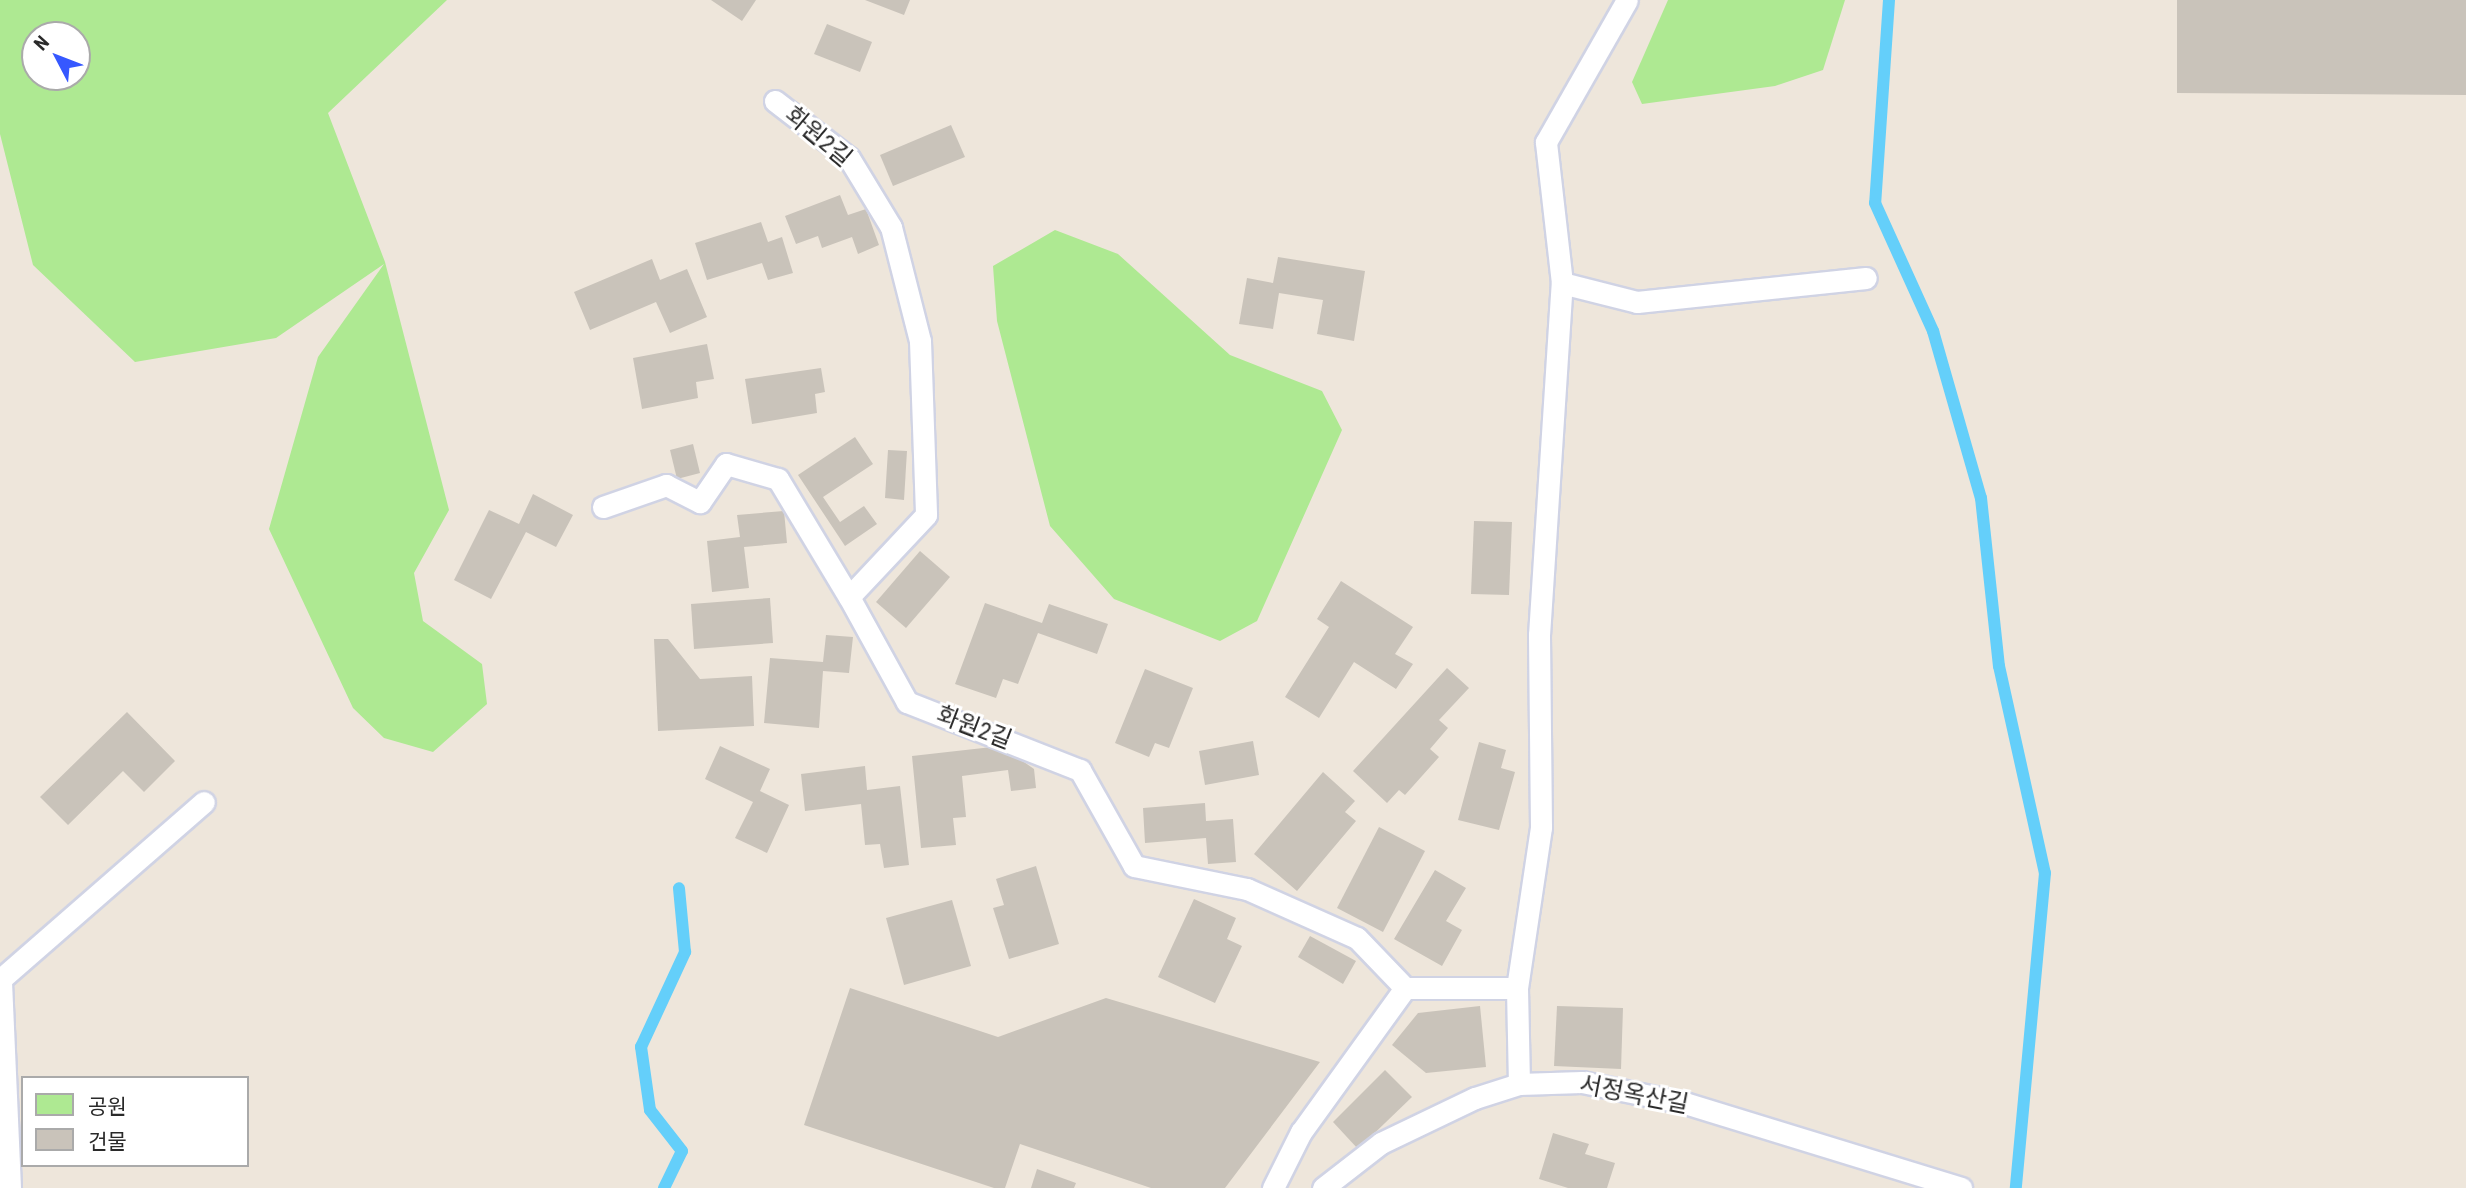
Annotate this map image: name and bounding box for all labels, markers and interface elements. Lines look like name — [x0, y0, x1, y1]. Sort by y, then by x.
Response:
north arrow — [21, 21, 91, 91]
text: N — [29, 31, 54, 55]
street label: 화원2길 — [779, 101, 857, 173]
street label: 화원2길 — [932, 701, 1016, 755]
street label: 서정옥산길 — [1577, 1070, 1691, 1120]
legend — [21, 1076, 248, 1167]
text: 공원 — [88, 1095, 127, 1119]
text: 건물 — [88, 1130, 127, 1154]

